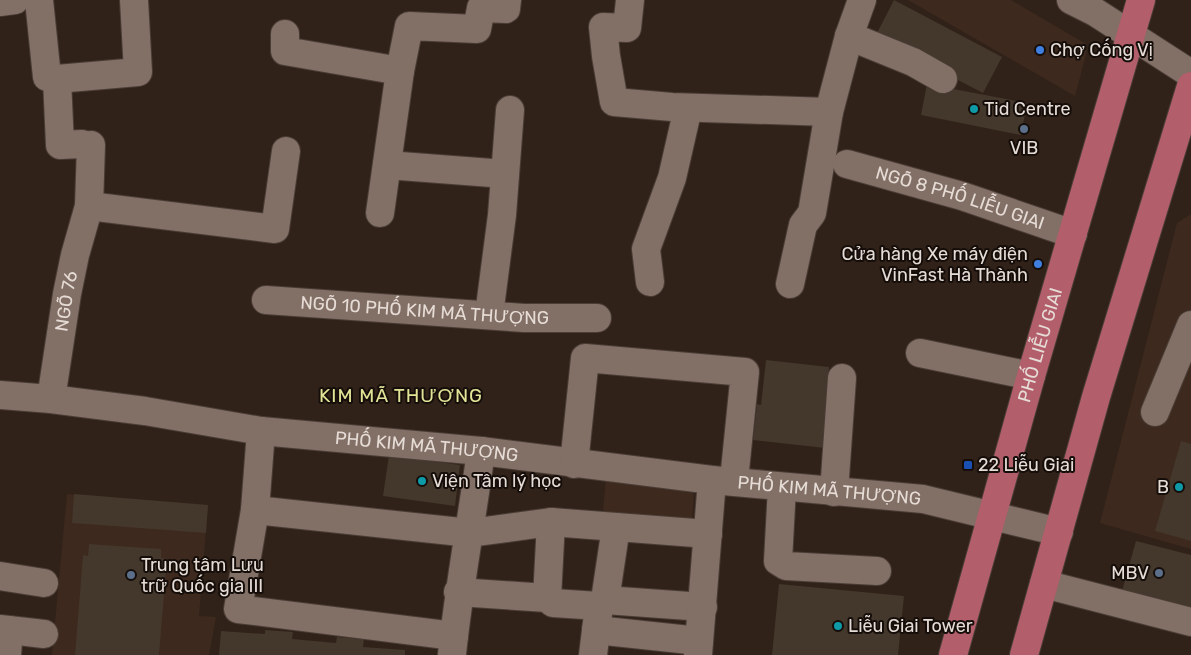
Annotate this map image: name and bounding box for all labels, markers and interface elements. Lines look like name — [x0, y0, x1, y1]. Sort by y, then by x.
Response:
place label: Chợ Cống Vị — [1050, 38, 1153, 61]
marker: Chợ Cống Vị — [1034, 44, 1046, 56]
place label: Tid Centre — [984, 98, 1070, 120]
marker: Tid Centre — [968, 103, 980, 115]
marker: VIB — [1018, 123, 1030, 135]
place label: VIB — [1010, 137, 1038, 159]
street label: NGÕ 8 PHỐ LIỄU GIAI — [873, 162, 1047, 234]
place label: Cửa hàng Xe máy điện VinFast Hà Thành — [842, 243, 1028, 286]
marker: Cửa hàng Xe máy điện VinFast Hà Thành — [1032, 258, 1044, 270]
street label: NGÕ 76 — [50, 269, 82, 333]
street label: PHỐ LIỄU GIAI — [1013, 285, 1067, 405]
street label: NGÕ 10 PHỐ KIM MÃ THƯỢNG — [300, 291, 549, 329]
district label: KIM MÃ THƯỢNG — [319, 384, 483, 407]
street label: PHỐ KIM MÃ THƯỢNG — [334, 426, 520, 467]
place label: 22 Liễu Giai — [978, 453, 1074, 476]
marker: 22 Liễu Giai — [962, 459, 974, 471]
place label: Viện Tâm lý học — [432, 470, 561, 492]
street label: PHỐ KIM MÃ THƯỢNG — [736, 470, 922, 510]
marker: Viện Tâm lý học — [416, 475, 428, 487]
place label: B — [1157, 476, 1169, 498]
marker: B — [1173, 481, 1185, 493]
place label: Trung tâm Lưu trữ Quốc gia III — [141, 554, 264, 597]
place label: MBV — [1111, 562, 1149, 584]
marker: MBV — [1153, 567, 1165, 579]
marker: Trung tâm Lưu trữ Quốc gia III — [125, 569, 137, 581]
place label: Liễu Giai Tower — [848, 614, 973, 637]
marker: Liễu Giai Tower — [832, 620, 844, 632]

